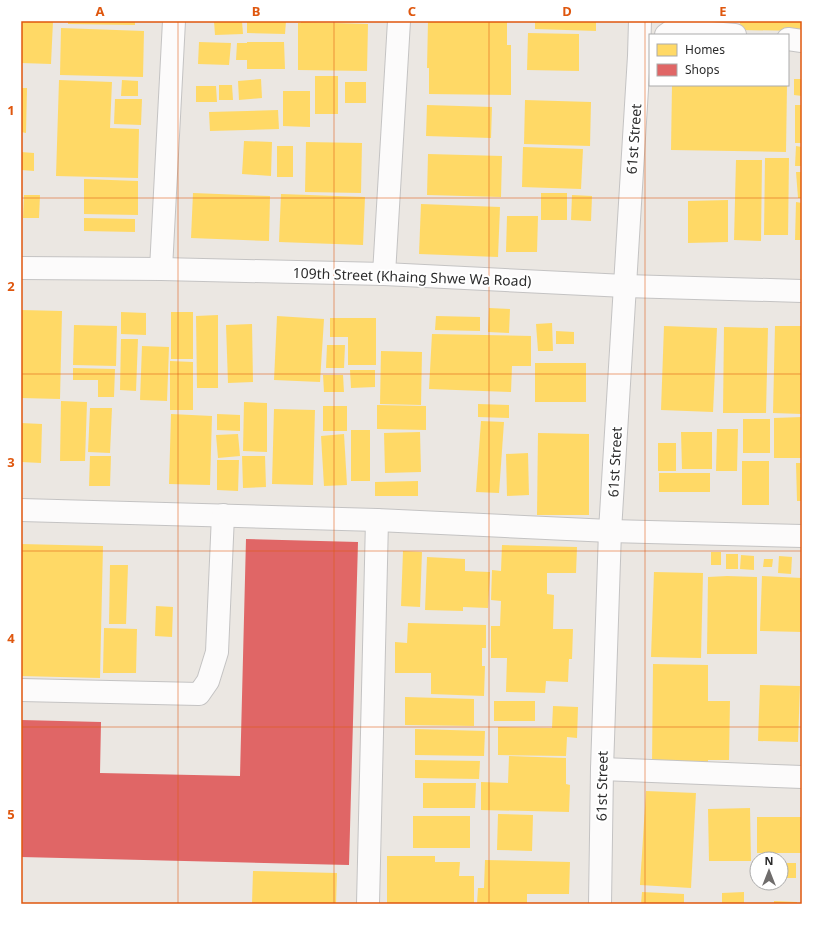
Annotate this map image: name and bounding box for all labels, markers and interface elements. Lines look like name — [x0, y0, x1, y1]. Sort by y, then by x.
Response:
text: A — [96, 2, 105, 20]
text: B — [252, 2, 260, 20]
text: C — [408, 2, 416, 20]
text: D — [562, 2, 572, 20]
text: E — [719, 2, 727, 20]
legend — [649, 34, 789, 86]
text: Homes — [685, 41, 725, 58]
text: Shops — [685, 61, 720, 78]
text: 1 — [7, 101, 15, 119]
street label: 61st Street — [622, 103, 645, 175]
street label: 109th Street (Khaing Shwe Wa Road) — [292, 263, 532, 290]
text: 2 — [7, 277, 15, 295]
street label: 61st Street — [603, 426, 626, 498]
text: 3 — [7, 453, 15, 471]
text: 4 — [7, 629, 15, 647]
street label: 61st Street — [591, 751, 612, 821]
text: 5 — [7, 805, 15, 823]
north arrow — [749, 851, 789, 891]
text: N — [765, 853, 773, 868]

